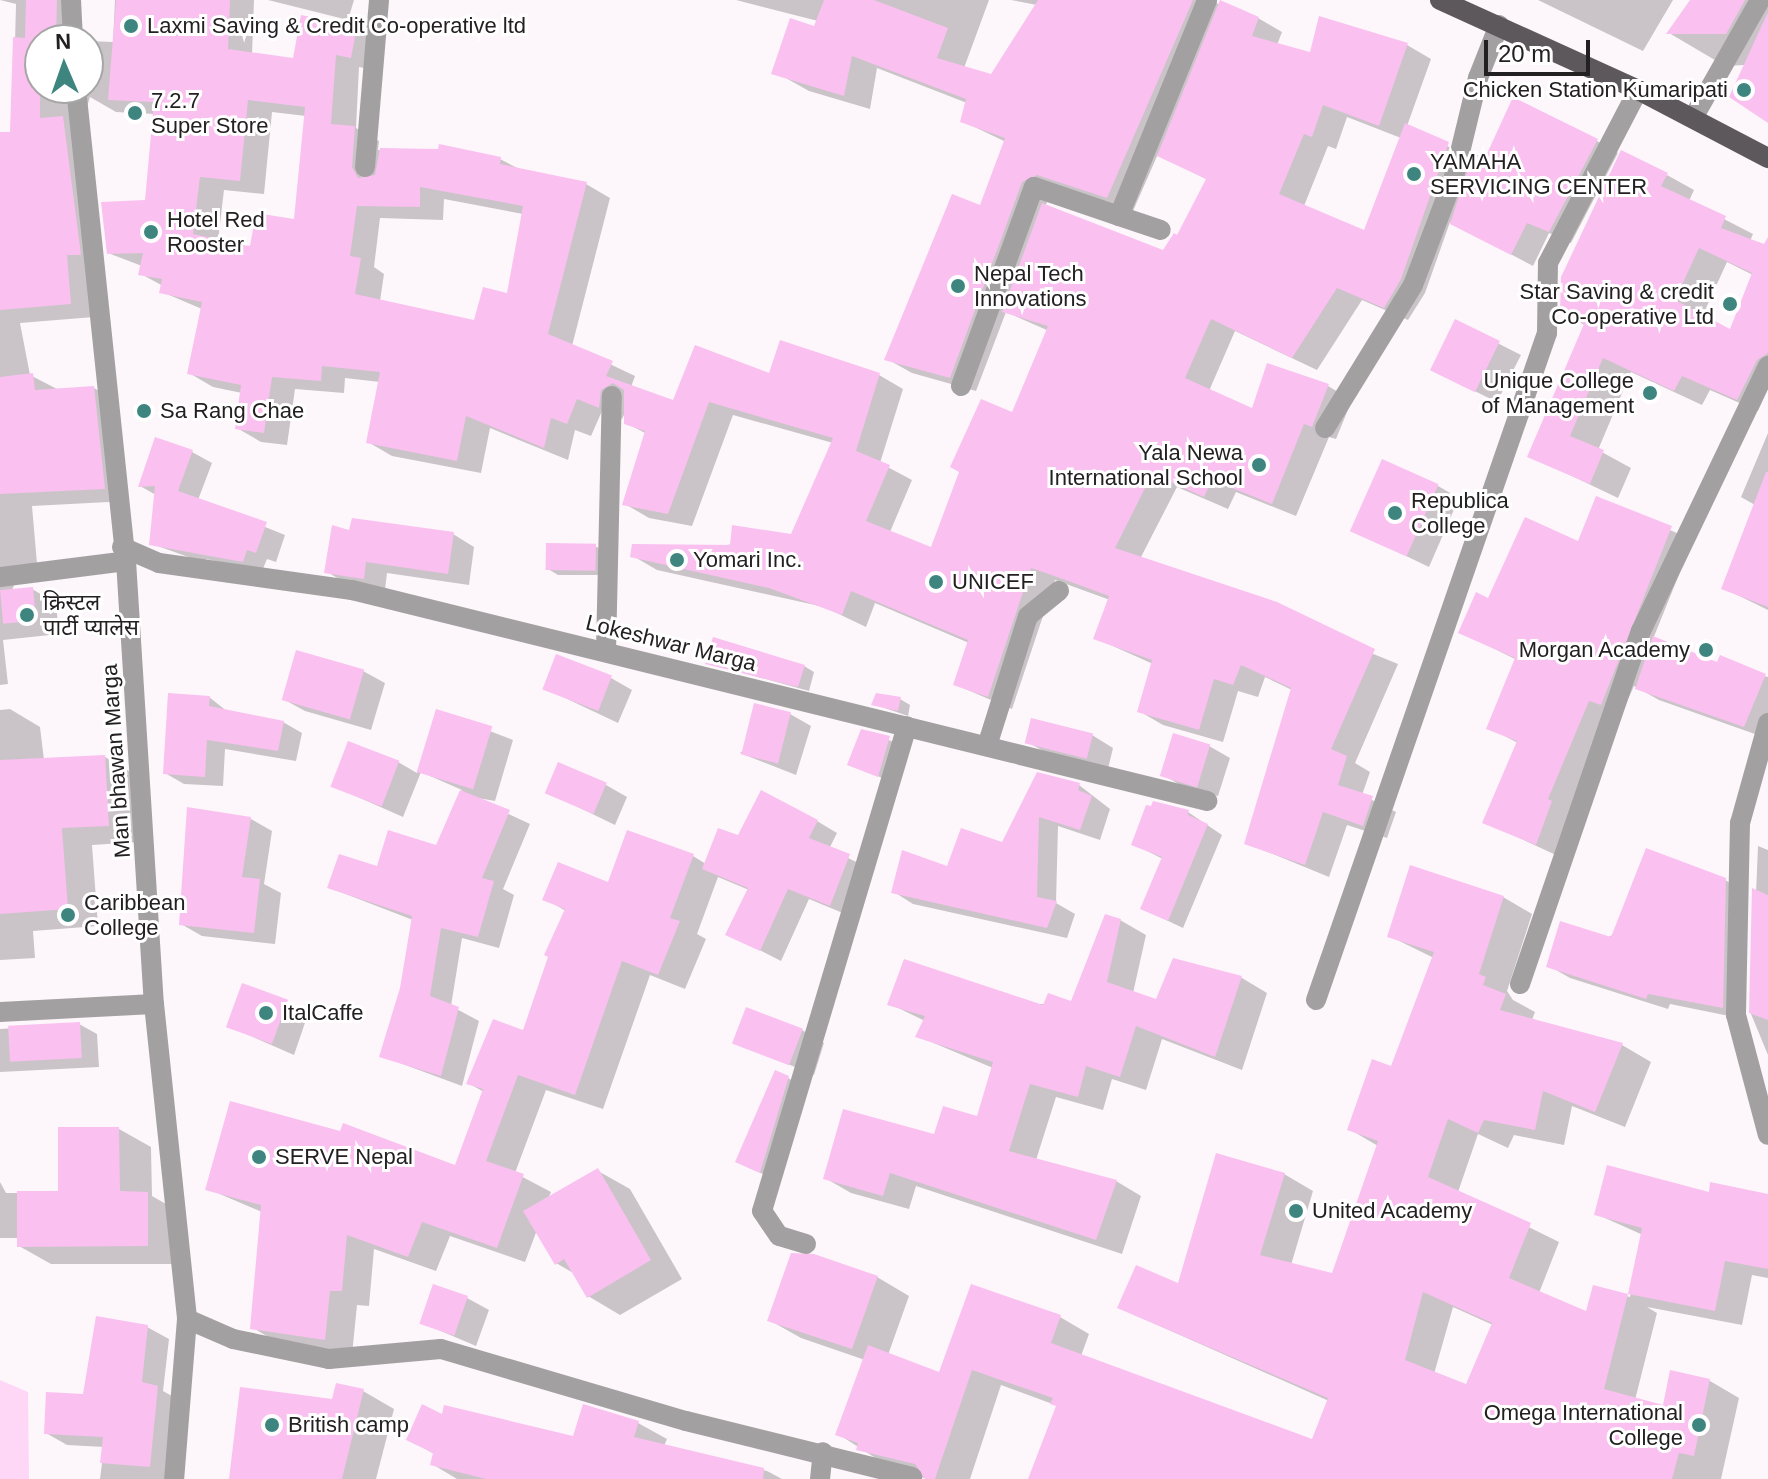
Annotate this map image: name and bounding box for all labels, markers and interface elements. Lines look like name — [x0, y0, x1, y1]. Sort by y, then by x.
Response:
place label: Laxmi Saving & Credit Co-operative ltd — [147, 13, 526, 39]
marker: Laxmi Saving & Credit Co-operative ltd — [122, 17, 140, 35]
north arrow — [24, 24, 104, 104]
scale bar — [1488, 24, 1594, 74]
text: N — [55, 29, 72, 54]
text: 20 m — [1498, 40, 1551, 67]
place label: Chicken Station Kumaripati — [1463, 77, 1728, 103]
marker: Chicken Station Kumaripati — [1735, 81, 1753, 99]
place label: 7.2.7 Super Store — [151, 87, 268, 138]
marker: 7.2.7 Super Store — [126, 104, 144, 122]
place label: YAMAHA SERVICING CENTER — [1430, 148, 1647, 200]
marker: YAMAHA SERVICING CENTER — [1405, 165, 1423, 183]
place label: Hotel Red Rooster — [167, 206, 265, 258]
marker: Hotel Red Rooster — [142, 223, 160, 241]
place label: Nepal Tech Innovations — [974, 260, 1087, 312]
marker: Nepal Tech Innovations — [949, 277, 967, 295]
place label: Star Saving & credit Co-operative Ltd — [1520, 278, 1714, 330]
marker: Star Saving & credit Co-operative Ltd — [1721, 295, 1739, 313]
place label: Unique College of Management — [1481, 367, 1634, 418]
marker: Unique College of Management — [1641, 384, 1659, 402]
place label: Sa Rang Chae — [160, 398, 304, 424]
marker: Sa Rang Chae — [135, 402, 153, 420]
place label: Yala Newa International School — [1049, 439, 1243, 490]
marker: Yala Newa International School — [1250, 456, 1268, 474]
place label: Republica College — [1411, 487, 1509, 538]
marker: Republica College — [1386, 504, 1404, 522]
place label: Yomari Inc. — [693, 547, 802, 573]
marker: Yomari Inc. — [668, 551, 686, 569]
place label: UNICEF — [952, 569, 1034, 595]
marker: UNICEF — [927, 573, 945, 591]
place label: क्रिस्टल पार्टी प्यालेस — [43, 589, 139, 640]
marker: क्रिस्टल पार्टी प्यालेस — [18, 606, 36, 624]
street label: Lokeshwar Marga — [583, 609, 759, 677]
place label: Morgan Academy — [1518, 637, 1690, 663]
marker: Morgan Academy — [1697, 641, 1715, 659]
street label: Man bhawan Marga — [96, 663, 136, 859]
place label: Caribbean College — [84, 889, 186, 940]
marker: Caribbean College — [59, 906, 77, 924]
place label: ItalCaffe — [282, 1000, 364, 1026]
marker: ItalCaffe — [257, 1004, 275, 1022]
place label: SERVE Nepal — [275, 1144, 413, 1170]
marker: SERVE Nepal — [250, 1148, 268, 1166]
place label: United Academy — [1312, 1198, 1473, 1224]
marker: United Academy — [1287, 1202, 1305, 1220]
place label: Omega International College — [1484, 1399, 1683, 1450]
place label: British camp — [288, 1412, 409, 1438]
marker: British camp — [263, 1416, 281, 1434]
marker: Omega International College — [1690, 1416, 1708, 1434]

